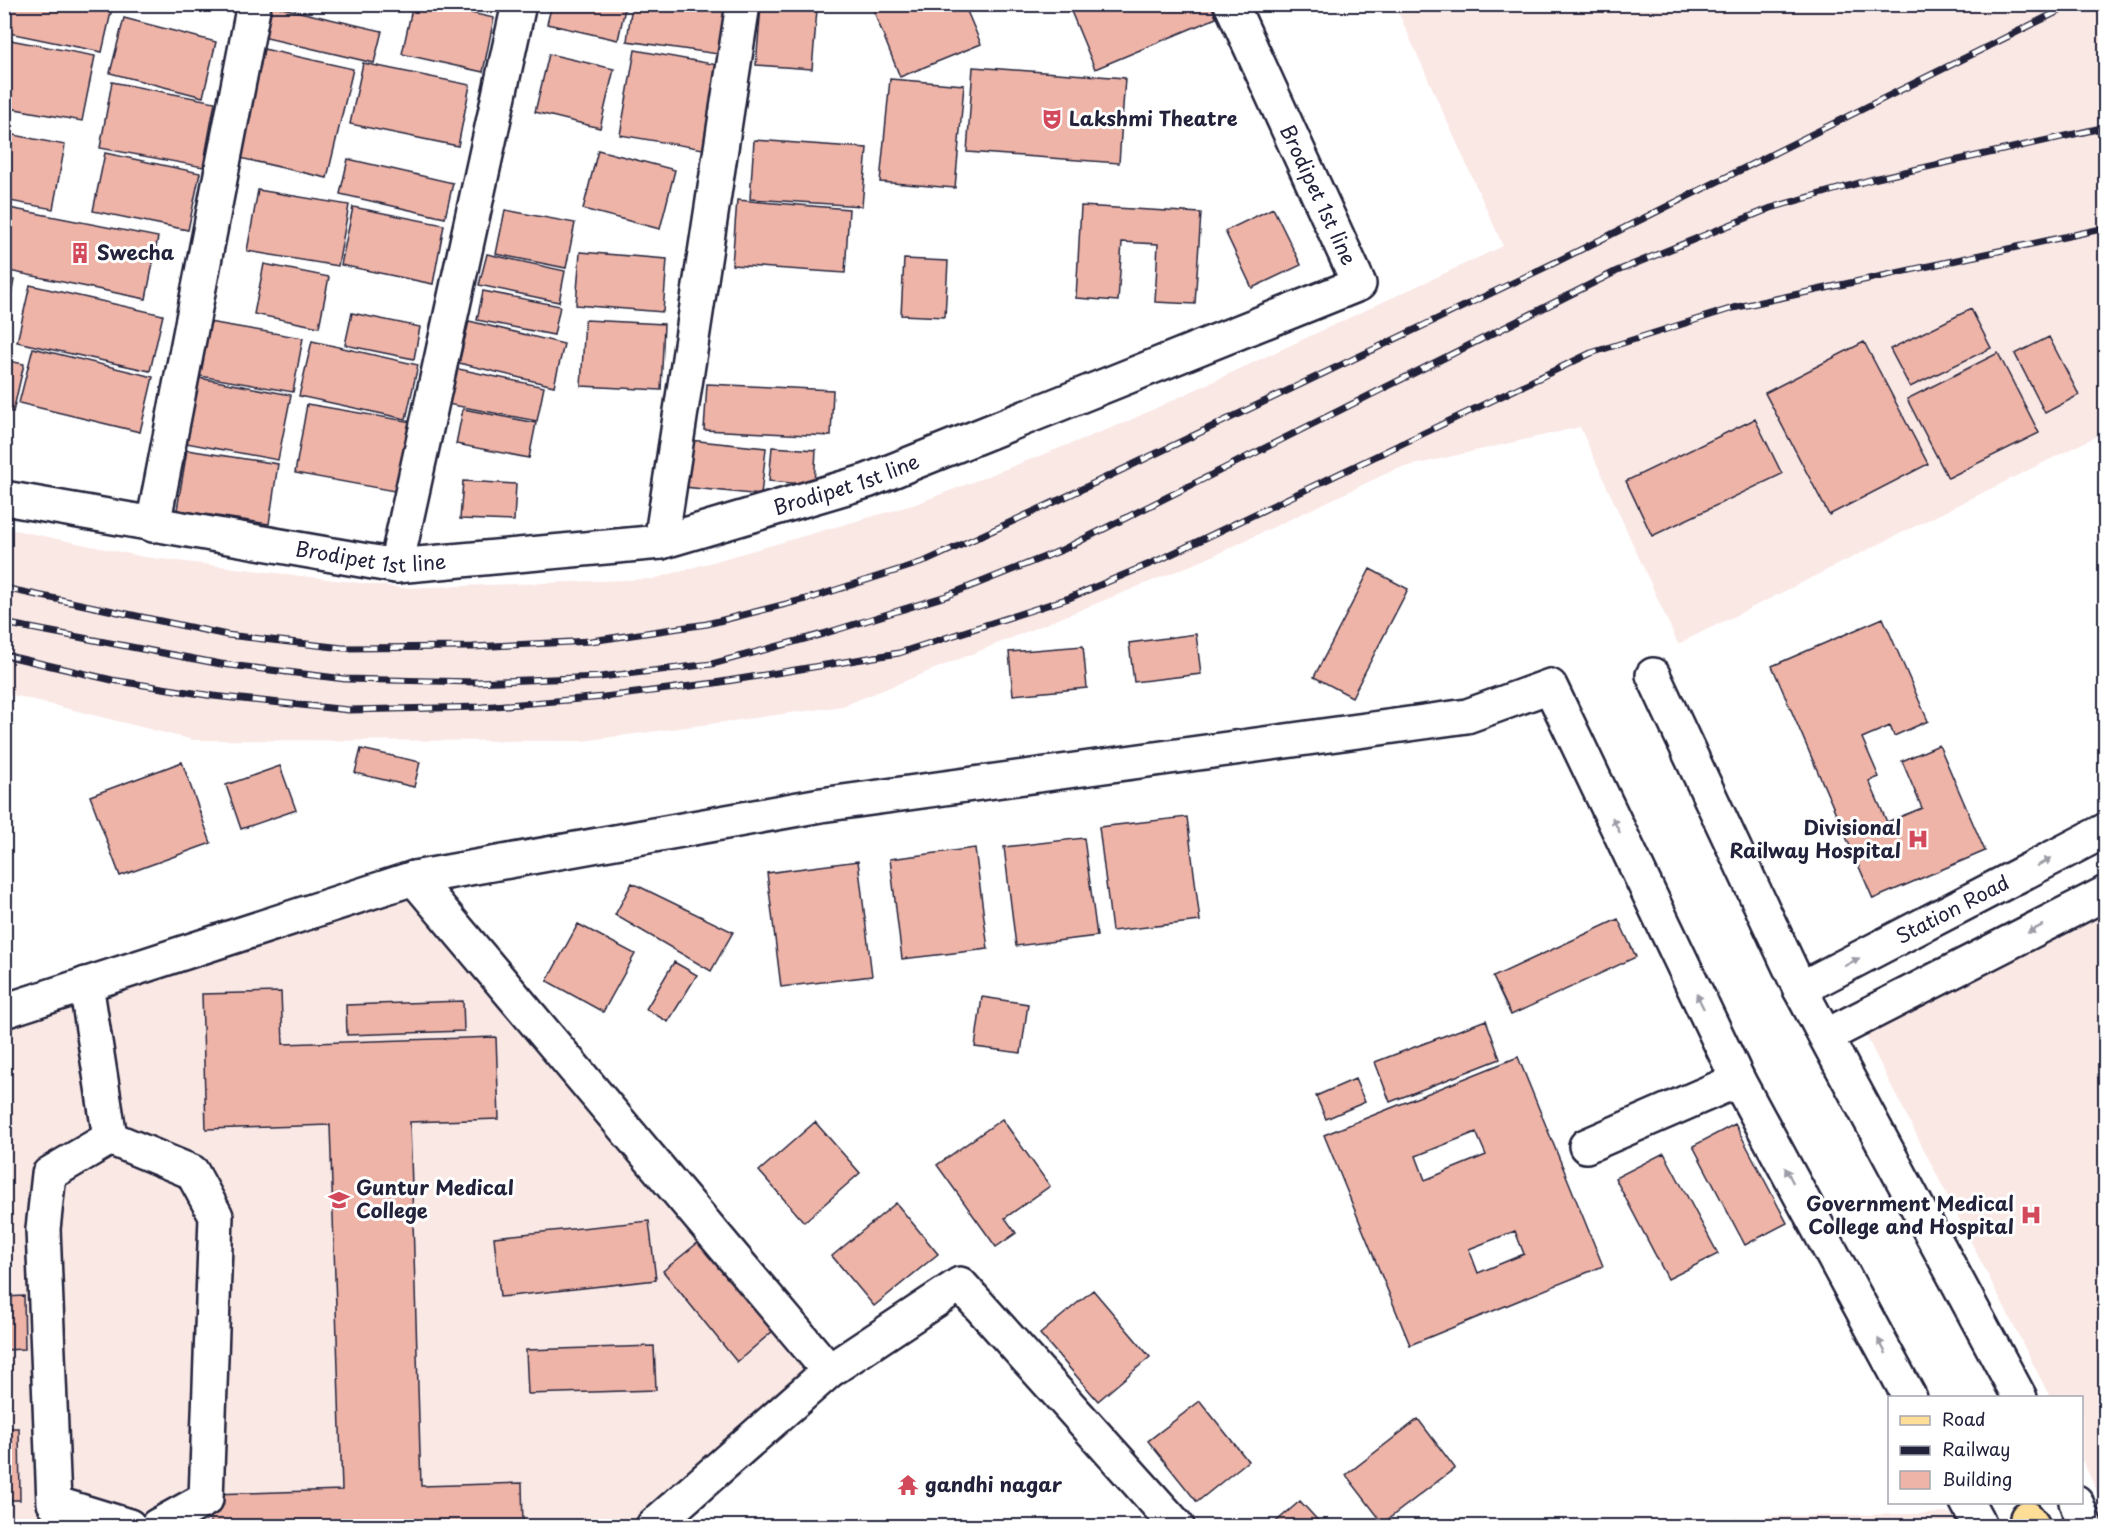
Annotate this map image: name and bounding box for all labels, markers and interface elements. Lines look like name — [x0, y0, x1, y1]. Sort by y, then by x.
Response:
place label: Lakshmi Theatre — [1069, 103, 1238, 133]
theatre icon: Lakshmi Theatre — [1040, 107, 1064, 131]
street label: Brodipet 1st line — [1273, 119, 1365, 270]
place label: Swecha — [97, 237, 175, 267]
building icon: Swecha — [68, 241, 92, 265]
street label: Brodipet 1st line — [769, 446, 924, 522]
street label: Brodipet 1st line — [293, 533, 447, 580]
place label: Divisional Railway Hospital — [1729, 812, 1901, 865]
one-way arrow — [1612, 817, 1621, 834]
hospital icon: Divisional Railway Hospital — [1906, 827, 1930, 851]
one-way arrow — [2035, 857, 2052, 867]
street label: Station Road — [1890, 867, 2014, 951]
one-way arrow — [2026, 925, 2043, 934]
one-way arrow — [1844, 957, 1861, 967]
one-way arrow — [1696, 993, 1705, 1010]
one-way arrow — [1784, 1166, 1794, 1183]
place label: Guntur Medical College — [356, 1172, 514, 1225]
school or university icon: Guntur Medical College — [327, 1188, 351, 1212]
place label: Government Medical College and Hospital — [1806, 1188, 2014, 1241]
hospital icon: Government Medical College and Hospital — [2019, 1203, 2043, 1227]
one-way arrow — [1877, 1337, 1887, 1354]
legend — [1888, 1396, 2083, 1504]
text: Road — [1942, 1405, 1986, 1432]
text: Railway — [1942, 1435, 2010, 1462]
text: Building — [1942, 1465, 2012, 1492]
place label: gandhi nagar — [925, 1469, 1063, 1499]
temple icon: gandhi nagar — [896, 1473, 920, 1497]

